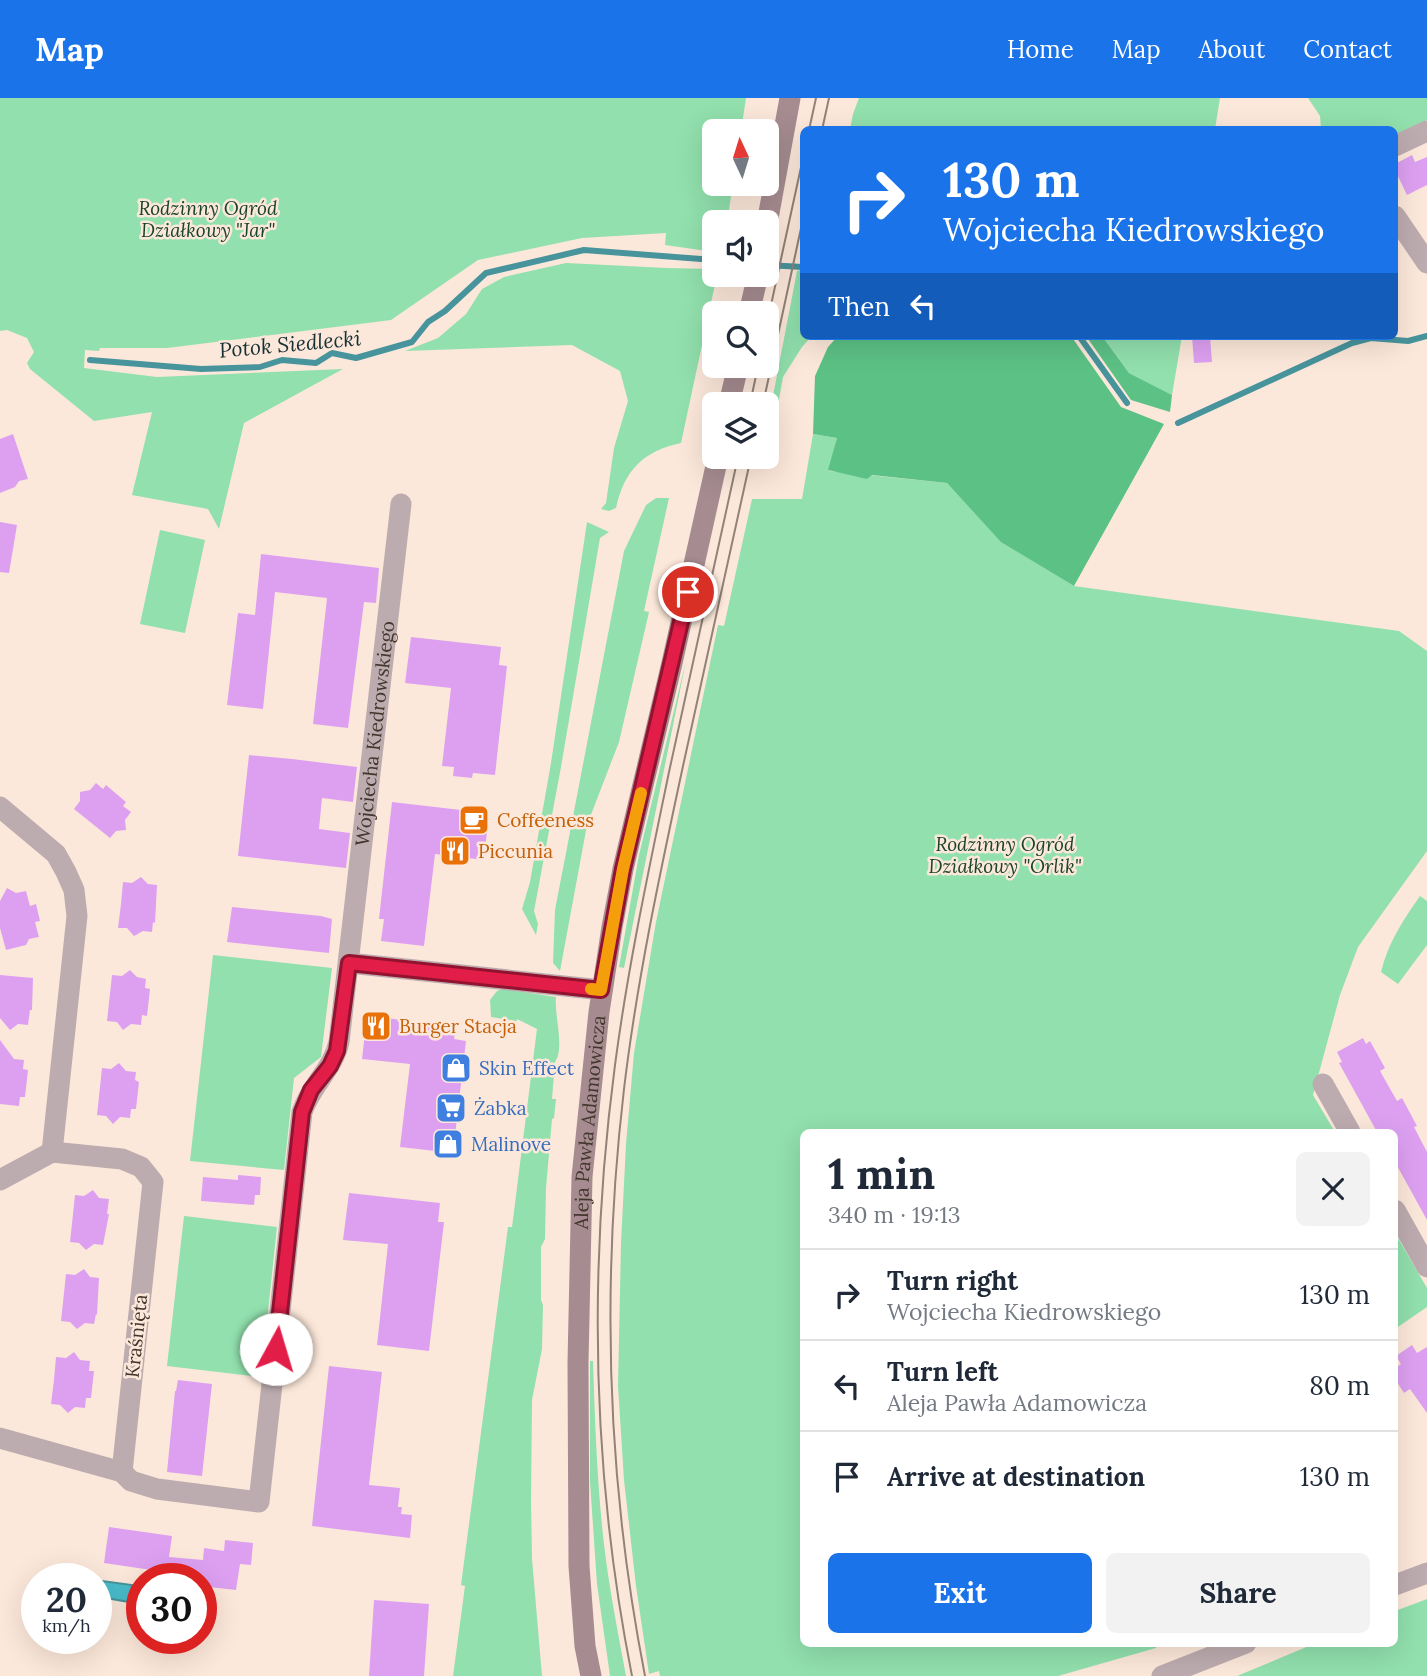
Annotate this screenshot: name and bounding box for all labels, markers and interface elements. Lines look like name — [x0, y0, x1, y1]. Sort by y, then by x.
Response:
text: Map — [35, 28, 104, 70]
text: Home — [1007, 34, 1074, 65]
text: Map — [1112, 34, 1161, 65]
text: About — [1199, 34, 1265, 65]
text: Contact — [1303, 34, 1392, 65]
north arrow — [702, 119, 779, 196]
map controls — [702, 119, 779, 469]
text: 130 m — [943, 148, 1079, 210]
icon: right — [828, 154, 919, 245]
park label: Rodzinny Ogród Działkowy "Jar" — [138, 196, 278, 242]
text: Wojciecha Kiedrowskiego — [943, 209, 1324, 250]
button: sound — [702, 210, 779, 287]
icon: left — [904, 287, 942, 325]
text: Then — [828, 290, 890, 323]
button: search — [702, 301, 779, 378]
water label: Potok Siedlecki — [218, 324, 362, 364]
button: layers — [702, 392, 779, 469]
pin — [658, 562, 718, 622]
icon: arrive — [669, 573, 707, 611]
street label: Wojciecha Kiedrowskiego — [350, 619, 399, 847]
cafe icon: Coffeeness — [457, 803, 491, 837]
place label: Coffeeness — [497, 808, 594, 832]
park label: Rodzinny Ogród Działkowy "Orlik" — [928, 832, 1082, 878]
restaurant icon: Piccunia — [438, 834, 472, 868]
place label: Piccunia — [478, 839, 553, 863]
restaurant icon: Burger Stacja — [359, 1009, 393, 1043]
place label: Burger Stacja — [399, 1014, 517, 1038]
street label: Aleja Pawła Adamowicza — [569, 1014, 611, 1231]
shop icon: Skin Effect — [439, 1051, 473, 1085]
place label: Skin Effect — [479, 1056, 575, 1080]
supermarket icon: Żabka — [434, 1091, 468, 1125]
place label: Żabka — [474, 1096, 527, 1120]
shop icon: Malinove — [431, 1127, 465, 1161]
place label: Malinove — [471, 1132, 551, 1156]
text: 1 min — [828, 1147, 935, 1201]
button: close — [1296, 1152, 1370, 1226]
text: 340 m · 19:13 — [828, 1200, 961, 1229]
text: Turn right — [887, 1264, 1018, 1297]
icon: right — [828, 1276, 866, 1314]
text: 130 m — [1300, 1278, 1370, 1311]
street label: Kraśnięta — [120, 1293, 152, 1379]
text: Wojciecha Kiedrowskiego — [887, 1297, 1161, 1326]
position arrow — [239, 1312, 313, 1386]
text: Turn left — [887, 1355, 998, 1388]
icon: left — [828, 1367, 866, 1405]
text: 80 m — [1309, 1369, 1370, 1402]
text: Aleja Pawła Adamowicza — [887, 1388, 1147, 1417]
icon: arrive — [828, 1458, 866, 1496]
text: Arrive at destination — [887, 1460, 1145, 1493]
text: 130 m — [1300, 1460, 1370, 1493]
button: Exit — [828, 1553, 1092, 1633]
button: Share — [1106, 1553, 1370, 1633]
speed limit sign: 30 — [126, 1563, 217, 1654]
text: 20 — [46, 1577, 87, 1622]
text: km/h — [42, 1614, 91, 1637]

